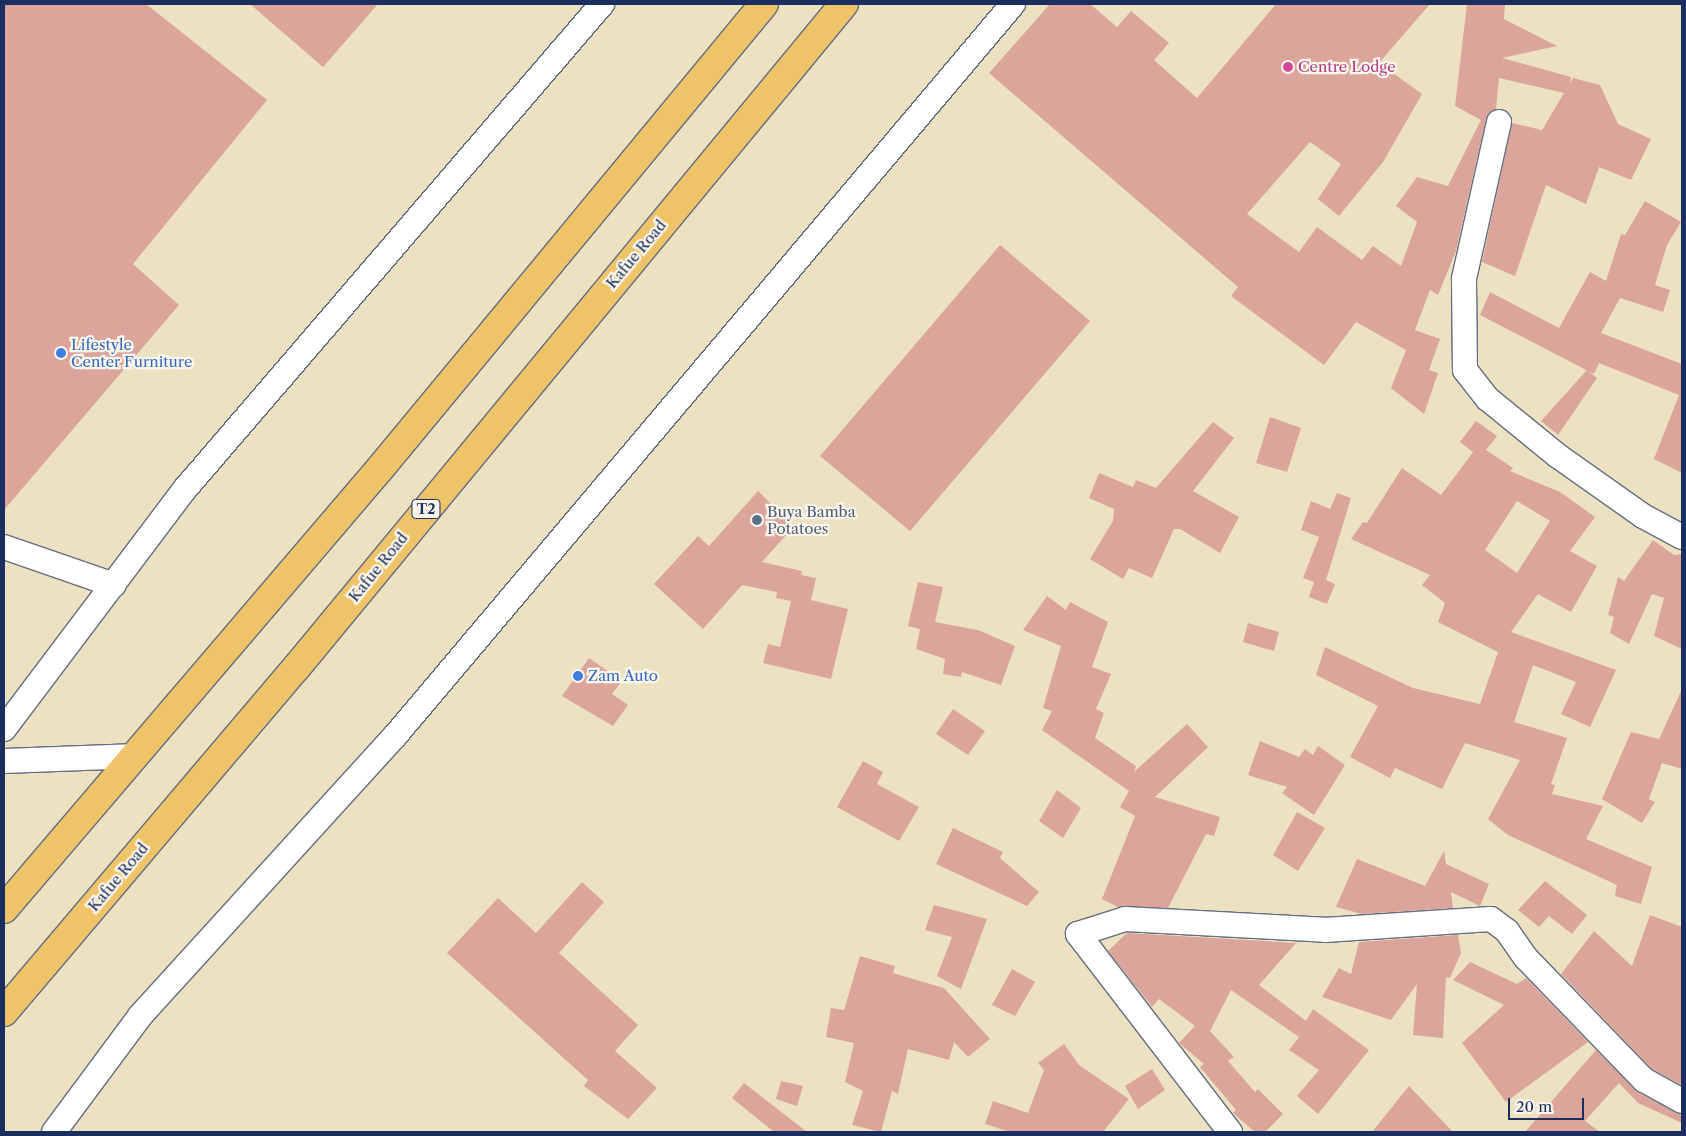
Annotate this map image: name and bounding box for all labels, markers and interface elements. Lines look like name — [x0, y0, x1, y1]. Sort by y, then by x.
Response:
place label: Centre Lodge — [1298, 58, 1396, 76]
marker: Centre Lodge — [1282, 61, 1294, 73]
street label: Kafue Road — [602, 216, 670, 292]
place label: Lifestyle Center Furniture — [71, 335, 193, 370]
marker: Lifestyle Center Furniture — [55, 347, 67, 359]
road number: T2 — [411, 498, 441, 520]
place label: Buya Bamba Potatoes — [767, 502, 856, 537]
marker: Buya Bamba Potatoes — [751, 514, 763, 526]
street label: Kafue Road — [345, 529, 411, 605]
place label: Zam Auto — [588, 667, 659, 685]
marker: Zam Auto — [572, 670, 584, 682]
street label: Kafue Road — [84, 839, 152, 915]
scale bar — [1511, 1088, 1587, 1120]
text: 20 m — [1516, 1097, 1552, 1116]

